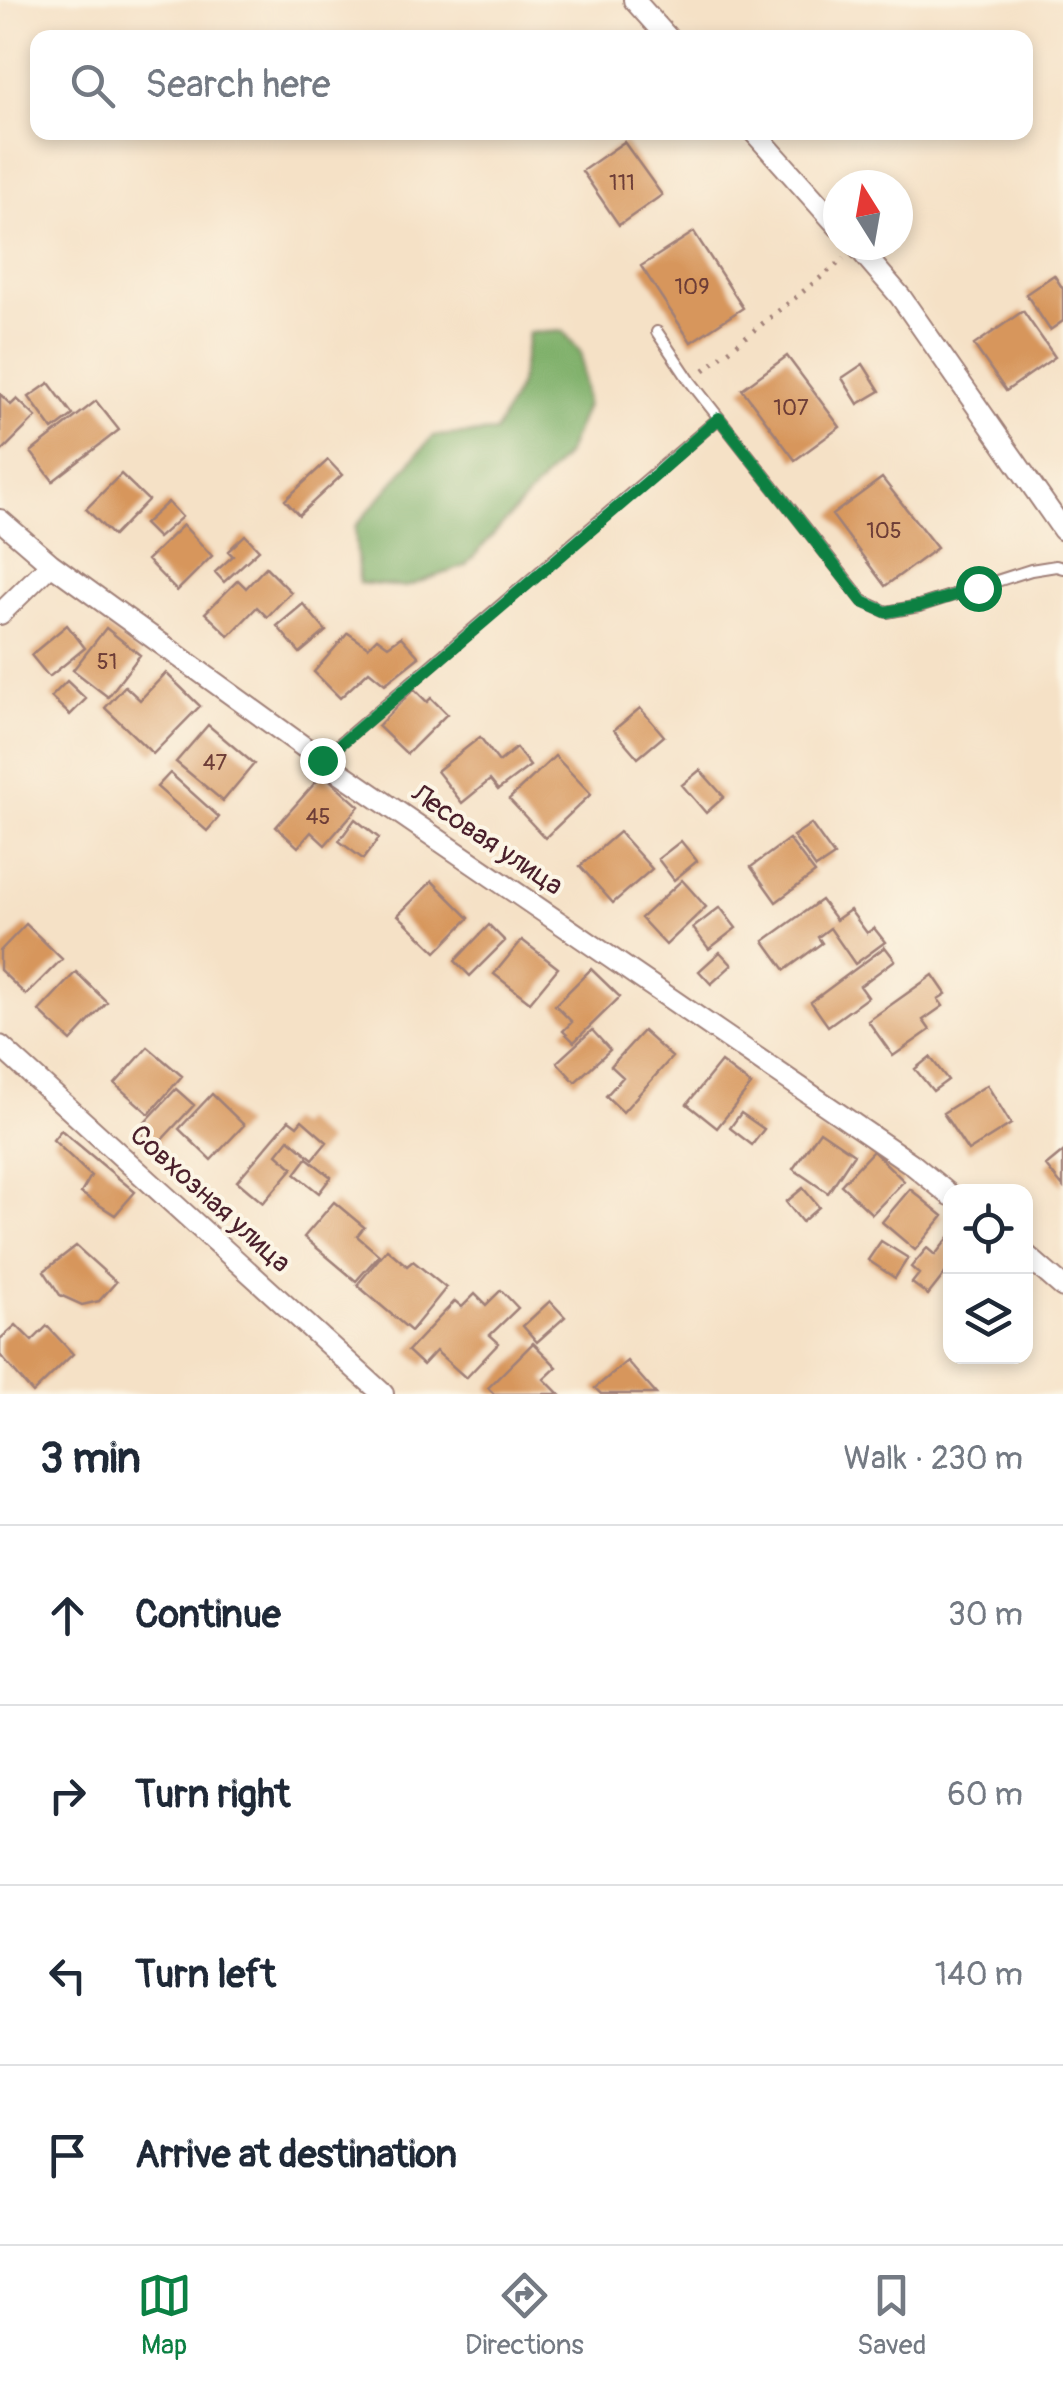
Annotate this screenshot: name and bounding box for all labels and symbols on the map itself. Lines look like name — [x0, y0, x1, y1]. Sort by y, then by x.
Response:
house number: 111 — [609, 169, 635, 197]
north arrow — [823, 170, 913, 260]
house number: 109 — [675, 273, 709, 301]
house number: 107 — [773, 394, 809, 422]
house number: 105 — [866, 517, 902, 545]
route start — [956, 566, 1002, 612]
house number: 51 — [97, 648, 117, 676]
route end — [300, 738, 346, 784]
house number: 47 — [203, 749, 228, 777]
street label: Лесовая улица — [404, 776, 570, 904]
house number: 45 — [306, 803, 330, 831]
street label: Совхозная улица — [122, 1118, 298, 1280]

